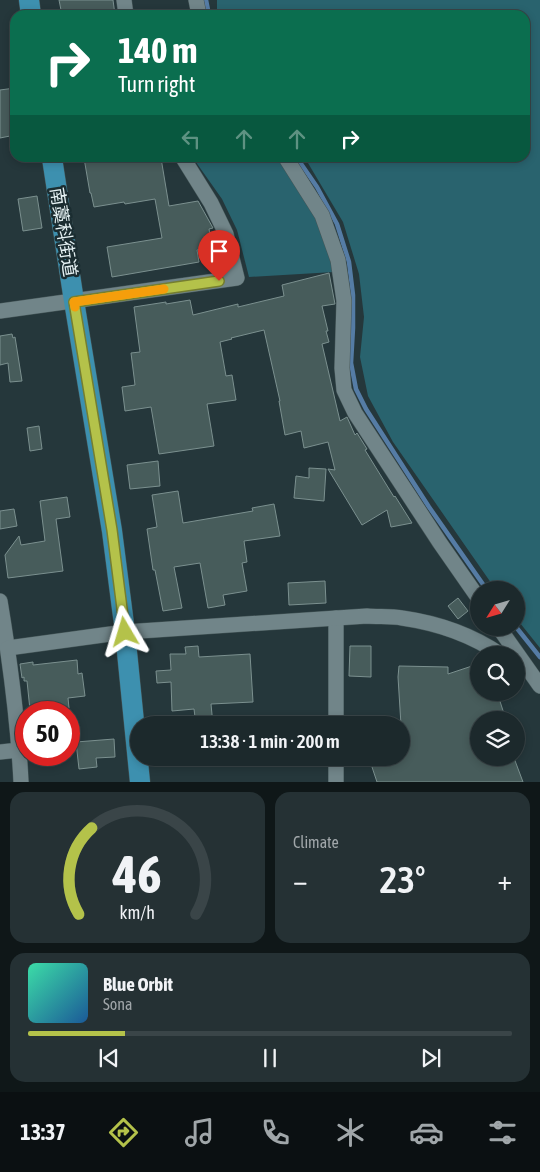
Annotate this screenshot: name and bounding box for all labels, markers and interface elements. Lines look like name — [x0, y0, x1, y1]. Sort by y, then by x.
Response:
icon: right — [35, 30, 100, 95]
text: 140 m — [118, 30, 197, 70]
text: Turn right — [118, 71, 195, 97]
icon: left — [177, 125, 205, 153]
icon: ahead — [230, 125, 258, 153]
icon: ahead — [283, 125, 311, 153]
icon: right — [336, 125, 364, 153]
street label: 南藁科街道 — [47, 186, 81, 278]
pin — [198, 230, 240, 281]
icon: arrive — [205, 237, 233, 265]
north arrow — [470, 581, 525, 636]
map controls — [470, 581, 525, 766]
position arrow — [98, 605, 150, 657]
button: search — [470, 646, 525, 701]
speed limit sign: 50 — [15, 701, 80, 766]
button: layers — [470, 711, 525, 766]
text: 13:38 · 1 min · 200 m — [200, 730, 340, 752]
text: Climate — [293, 833, 339, 851]
text: 46 — [112, 844, 162, 904]
text: 23° — [379, 858, 426, 901]
text: − — [293, 864, 308, 896]
text: + — [497, 864, 512, 896]
text: km/h — [120, 902, 155, 923]
text: Blue Orbit — [103, 973, 173, 995]
text: Sona — [103, 995, 132, 1013]
icon: previous — [95, 1044, 123, 1072]
icon: pause — [256, 1044, 284, 1072]
icon: next — [417, 1044, 445, 1072]
icon: directions — [106, 1115, 141, 1150]
icon: music — [182, 1115, 217, 1150]
icon: phone — [258, 1115, 293, 1150]
icon: climate — [333, 1115, 368, 1150]
icon: car — [409, 1115, 444, 1150]
icon: filters — [485, 1115, 520, 1150]
text: 13:37 — [20, 1119, 66, 1145]

